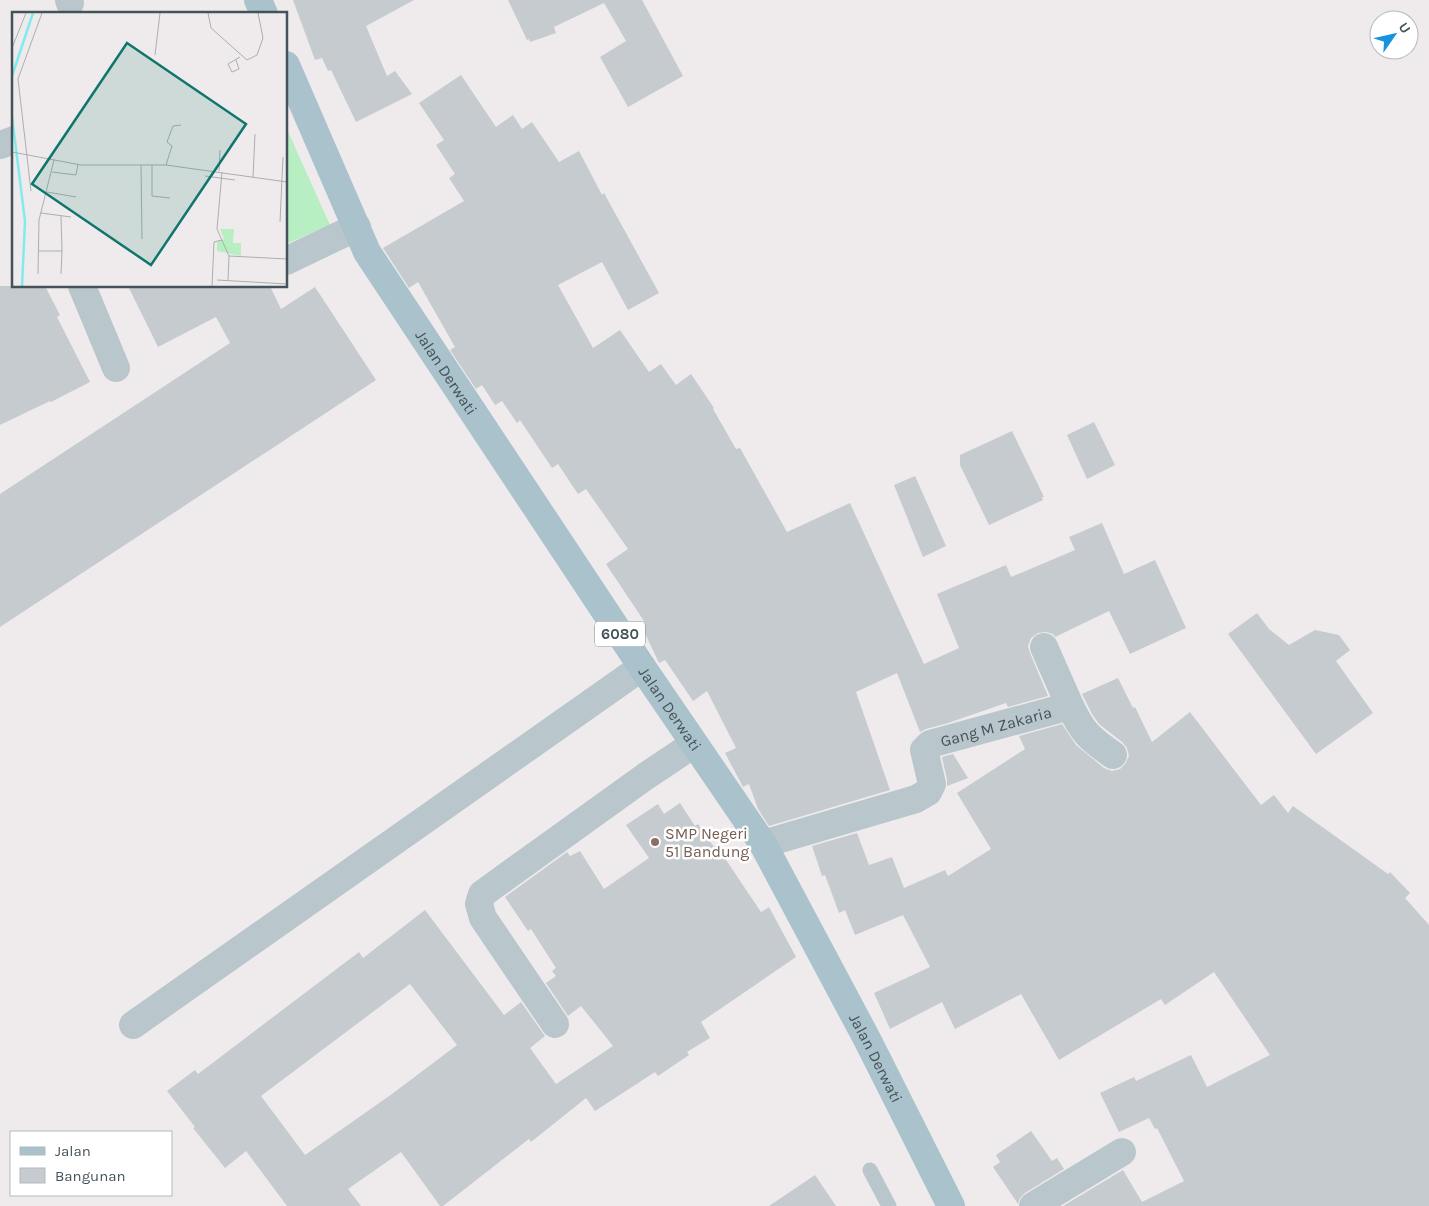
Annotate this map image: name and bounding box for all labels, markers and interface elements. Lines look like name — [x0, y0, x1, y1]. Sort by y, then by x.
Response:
north arrow — [1369, 10, 1419, 60]
inset map — [12, 12, 288, 288]
text: U — [1395, 19, 1414, 37]
street label: Jalan Derwati — [411, 326, 481, 419]
road number: 6080 — [595, 622, 645, 646]
street label: Jalan Derwati — [635, 663, 705, 755]
street label: Gang M Zakaria — [938, 702, 1054, 751]
place label: SMP Negeri 51 Bandung — [665, 824, 749, 861]
marker: SMP Negeri 51 Bandung — [649, 836, 661, 848]
street label: Jalan Derwati — [845, 1010, 906, 1106]
legend — [10, 1131, 172, 1196]
text: Jalan — [55, 1142, 91, 1160]
text: Bangunan — [55, 1167, 126, 1185]

